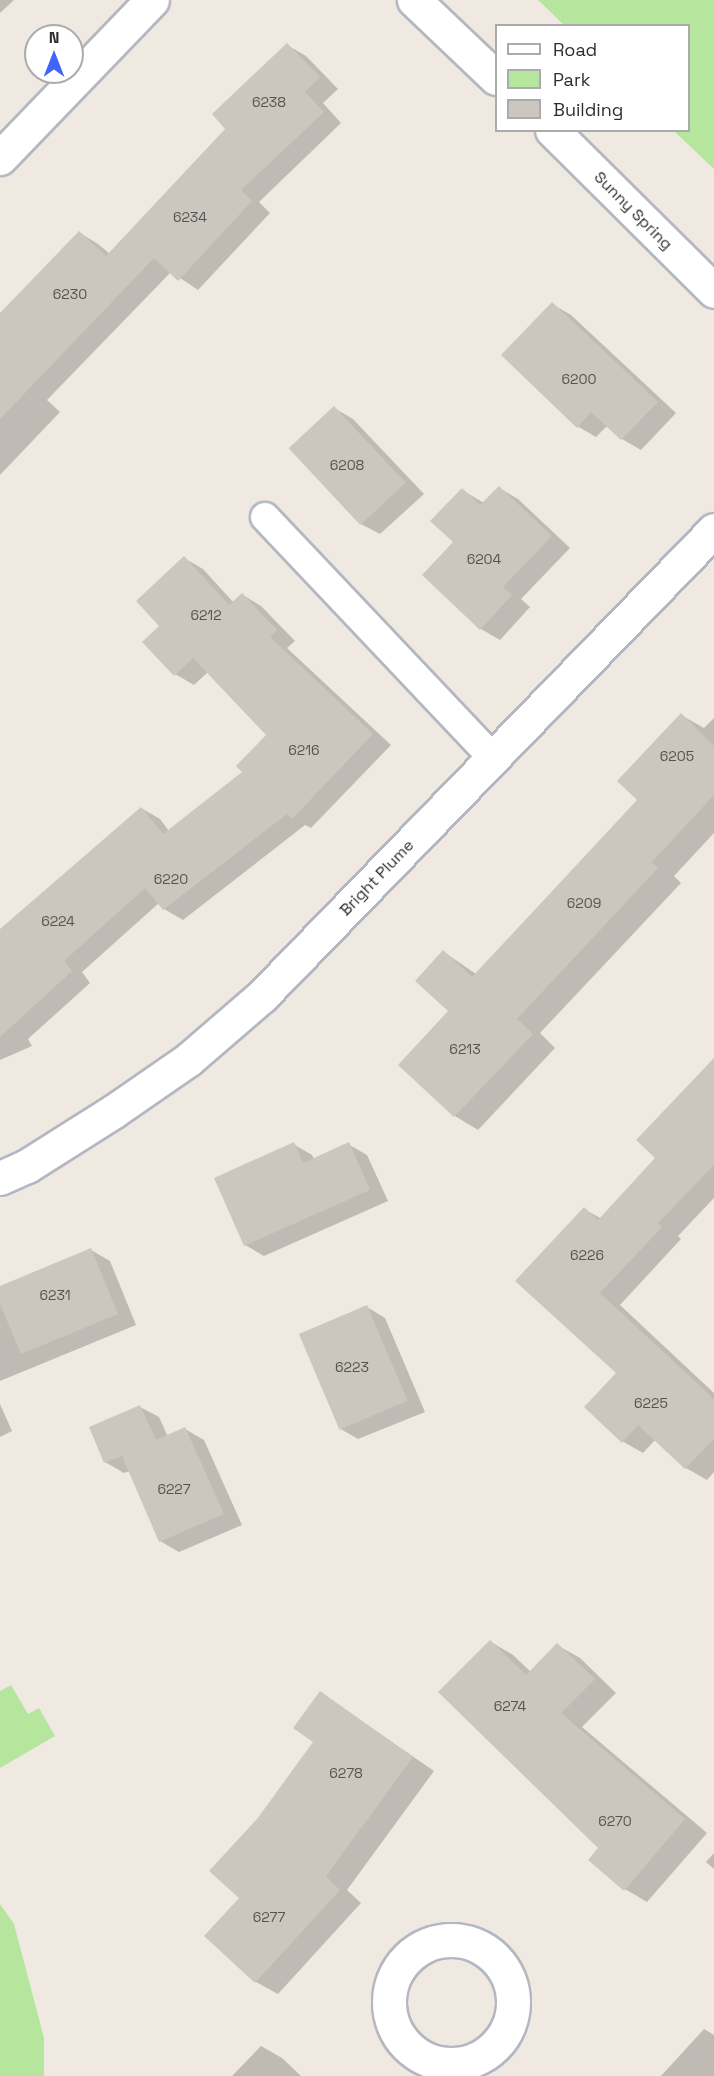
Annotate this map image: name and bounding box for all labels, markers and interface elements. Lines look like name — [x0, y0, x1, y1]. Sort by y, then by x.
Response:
north arrow — [24, 24, 84, 84]
legend — [495, 24, 690, 132]
text: N — [49, 27, 59, 48]
text: Road — [553, 38, 597, 61]
text: Park — [553, 68, 590, 91]
house number: 6238 — [252, 94, 286, 110]
text: Building — [553, 98, 623, 121]
street label: Sunny Spring — [590, 168, 676, 254]
house number: 6234 — [173, 209, 207, 225]
house number: 6230 — [53, 286, 87, 302]
house number: 6200 — [562, 371, 596, 387]
house number: 6208 — [330, 457, 364, 473]
house number: 6204 — [467, 551, 501, 567]
house number: 6212 — [190, 607, 222, 623]
house number: 6216 — [288, 742, 320, 758]
house number: 6205 — [660, 748, 694, 764]
street label: Bright Plume — [336, 836, 418, 920]
house number: 6220 — [154, 871, 188, 887]
house number: 6209 — [567, 895, 601, 911]
house number: 6224 — [41, 913, 75, 929]
house number: 6213 — [449, 1041, 481, 1057]
house number: 6226 — [570, 1247, 604, 1263]
house number: 6231 — [39, 1287, 71, 1303]
house number: 6223 — [335, 1359, 369, 1375]
house number: 6225 — [634, 1395, 668, 1411]
house number: 6227 — [157, 1481, 191, 1497]
house number: 6274 — [494, 1698, 526, 1714]
house number: 6278 — [329, 1765, 363, 1781]
house number: 6270 — [598, 1813, 632, 1829]
house number: 6277 — [253, 1909, 285, 1925]

